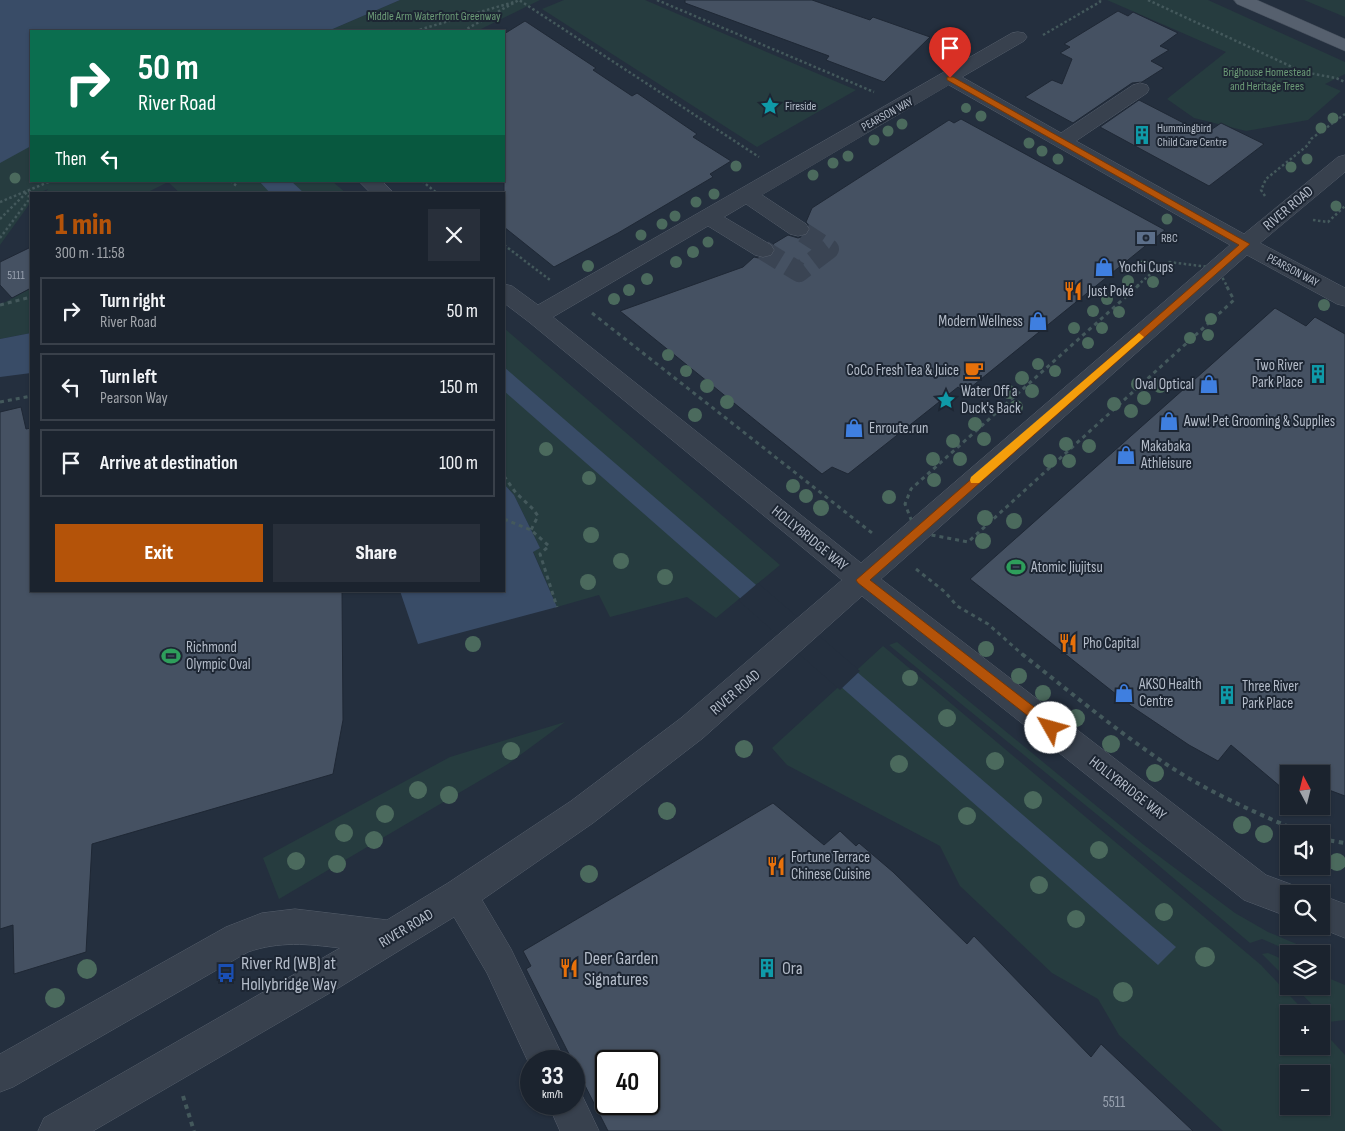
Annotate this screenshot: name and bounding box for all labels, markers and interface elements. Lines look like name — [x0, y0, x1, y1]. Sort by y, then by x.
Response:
park label: Middle Arm Waterfront Greenway — [367, 9, 501, 24]
pin — [929, 27, 971, 78]
icon: arrive — [936, 34, 964, 62]
text: 50 m — [138, 47, 199, 90]
icon: right — [55, 50, 120, 115]
park label: Brighouse Homestead and Heritage Trees — [1223, 65, 1311, 94]
text: River Road — [138, 90, 216, 117]
street label: PEARSON WAY — [859, 94, 916, 135]
place icon: Fireside — [759, 95, 781, 117]
place label: Fireside — [785, 99, 817, 114]
place label: Hummingbird Child Care Centre — [1157, 121, 1227, 150]
building icon: Hummingbird Child Care Centre — [1131, 124, 1153, 146]
icon: left — [96, 145, 124, 173]
text: Then — [55, 148, 86, 171]
street label: RIVER ROAD — [1259, 182, 1317, 235]
text: 1 min — [55, 207, 112, 243]
button: close — [428, 209, 480, 261]
bank icon: RBC — [1135, 227, 1157, 249]
place label: RBC — [1161, 231, 1178, 246]
text: 300 m · 11:58 — [55, 244, 125, 263]
street label: PEARSON WAY — [1264, 250, 1321, 290]
shop icon: Yochi Cups — [1093, 256, 1115, 278]
place label: Yochi Cups — [1119, 258, 1173, 277]
house number: 5111 — [7, 268, 26, 283]
restaurant icon: Just Poké — [1062, 280, 1084, 302]
place label: Just Poké — [1087, 282, 1134, 301]
text: Turn right — [100, 290, 165, 313]
icon: right — [57, 297, 85, 325]
text: 50 m — [447, 300, 478, 323]
shop icon: Modern Wellness — [1027, 310, 1049, 332]
place label: Modern Wellness — [938, 312, 1023, 331]
text: River Road — [100, 313, 157, 332]
place label: Two River Park Place — [1252, 356, 1304, 392]
cafe icon: CoCo Fresh Tea & Juice — [963, 359, 985, 381]
place label: CoCo Fresh Tea & Juice — [847, 361, 959, 380]
building icon: Two River Park Place — [1307, 363, 1329, 385]
text: Turn left — [100, 366, 157, 389]
icon: left — [57, 373, 85, 401]
shop icon: Oval Optical — [1198, 373, 1220, 395]
place label: Oval Optical — [1135, 375, 1194, 394]
text: 150 m — [440, 376, 478, 399]
place label: Water Off a Duck's Back — [961, 382, 1021, 418]
text: Pearson Way — [100, 389, 168, 408]
place icon: Water Off a Duck's Back — [935, 389, 957, 411]
shop icon: Aww! Pet Grooming & Supplies — [1158, 410, 1180, 432]
place label: Aww! Pet Grooming & Supplies — [1183, 412, 1335, 431]
shop icon: Enroute.run — [843, 417, 865, 439]
place label: Enroute.run — [869, 419, 928, 438]
place label: Makabaka Athleisure — [1140, 437, 1192, 473]
shop icon: Makabaka Athleisure — [1115, 444, 1137, 466]
icon: arrive — [57, 449, 85, 477]
text: Arrive at destination — [100, 452, 238, 475]
text: 100 m — [439, 452, 478, 475]
street label: HOLLYBRIDGE WAY — [768, 502, 852, 575]
button: Exit — [55, 524, 263, 582]
button: Share — [273, 524, 480, 582]
sports icon: Atomic Jiujitsu — [1005, 556, 1027, 578]
place label: Atomic Jiujitsu — [1030, 558, 1103, 577]
restaurant icon: Pho Capital — [1057, 632, 1079, 654]
place label: Pho Capital — [1083, 634, 1139, 653]
place label: Richmond Olympic Oval — [186, 638, 251, 674]
sports icon: Richmond Olympic Oval — [160, 645, 182, 667]
street label: RIVER ROAD — [706, 665, 764, 719]
place label: AKSO Health Centre — [1138, 675, 1202, 711]
place label: Three River Park Place — [1242, 677, 1299, 713]
shop icon: AKSO Health Centre — [1113, 682, 1135, 704]
building icon: Three River Park Place — [1216, 684, 1238, 706]
position arrow — [1024, 701, 1076, 753]
street label: HOLLYBRIDGE WAY — [1085, 752, 1171, 825]
north arrow — [1280, 765, 1330, 815]
map controls — [1280, 765, 1330, 1115]
button: sound — [1280, 825, 1330, 875]
place label: Fortune Terrace Chinese Cuisine — [791, 848, 871, 884]
restaurant icon: Fortune Terrace Chinese Cuisine — [765, 855, 787, 877]
button: search — [1280, 885, 1330, 935]
street label: RIVER ROAD — [376, 905, 437, 952]
button: layers — [1280, 945, 1330, 995]
place label: Deer Garden Signatures — [584, 948, 659, 990]
place label: River Rd (WB) at Hollybridge Way — [241, 953, 337, 995]
restaurant icon: Deer Garden Signatures — [558, 957, 580, 979]
building icon: Ora — [756, 957, 778, 979]
place label: Ora — [782, 958, 803, 979]
bus stop icon: River Rd (WB) at Hollybridge Way — [215, 962, 237, 984]
button: + — [1280, 1005, 1330, 1055]
speed limit sign: 40 — [595, 1050, 660, 1115]
text: 33 — [541, 1061, 564, 1092]
button: − — [1280, 1065, 1330, 1115]
text: km/h — [542, 1087, 563, 1102]
house number: 5511 — [1103, 1093, 1126, 1112]

